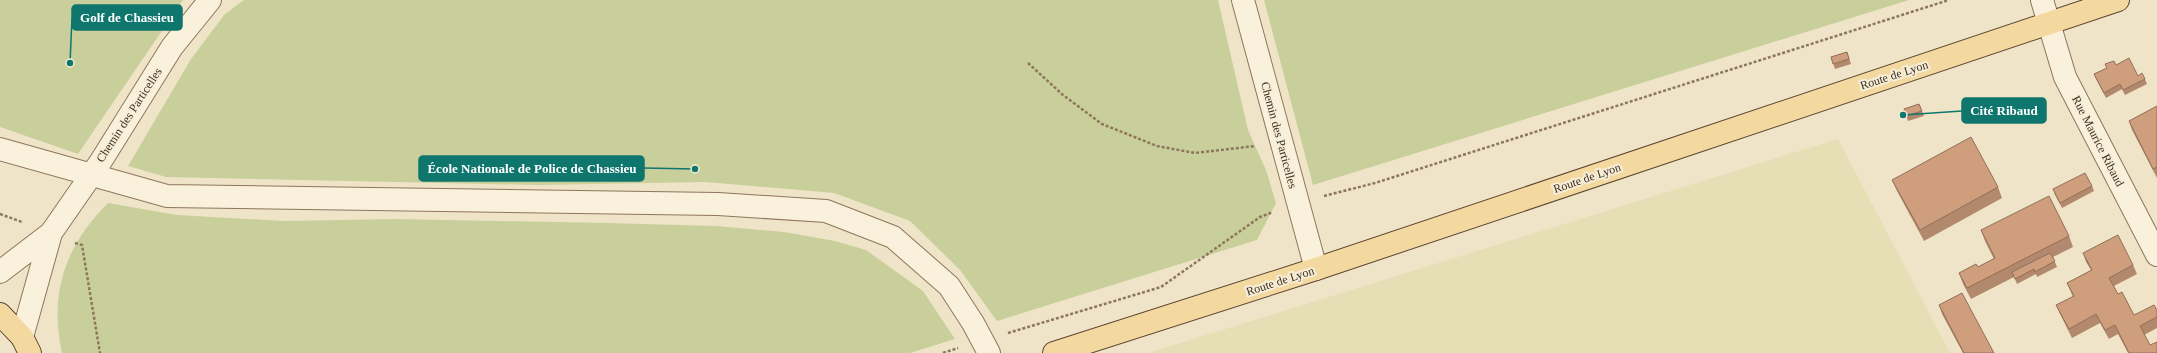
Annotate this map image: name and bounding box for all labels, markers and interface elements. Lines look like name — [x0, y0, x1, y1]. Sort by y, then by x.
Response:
callout: Golf de Chassieu — [72, 5, 182, 30]
text: Golf de Chassieu — [80, 10, 174, 25]
street label: Route de Lyon — [1858, 57, 1930, 93]
street label: Chemin des Particelles — [93, 65, 165, 165]
street label: Chemin des Particelles — [1258, 80, 1300, 190]
street label: Rue Maurice Ribaud — [2069, 93, 2127, 189]
callout: Cité Ribaud — [1962, 98, 2046, 123]
text: Cité Ribaud — [1970, 103, 2039, 118]
callout: École Nationale de Police de Chassieu — [419, 156, 644, 181]
street label: Route de Lyon — [1551, 160, 1623, 196]
text: École Nationale de Police de Chassieu — [427, 161, 637, 176]
street label: Route de Lyon — [1244, 263, 1316, 299]

